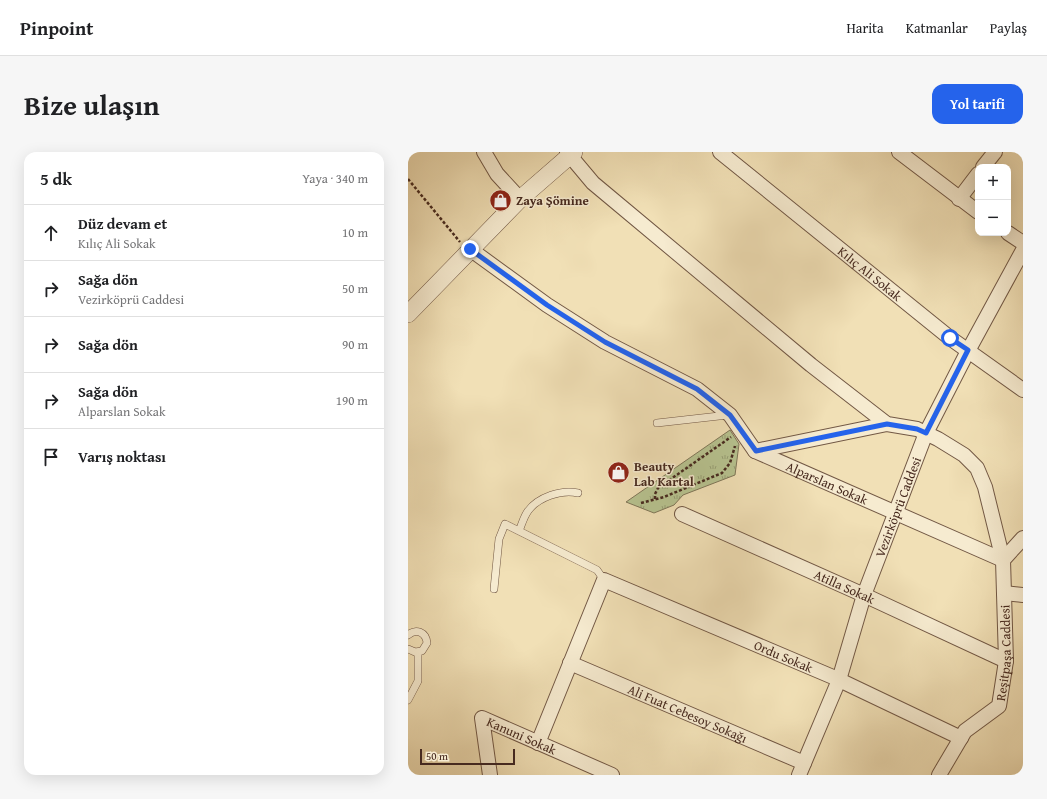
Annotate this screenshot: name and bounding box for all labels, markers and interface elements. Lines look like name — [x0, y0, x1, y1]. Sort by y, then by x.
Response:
text: Pinpoint — [20, 14, 93, 42]
text: Harita — [847, 18, 884, 38]
text: Katmanlar — [906, 18, 968, 38]
text: Paylaş — [990, 18, 1027, 38]
text: Bize ulaşın — [24, 84, 160, 125]
button: Yol tarifi — [932, 84, 1023, 124]
map controls — [975, 164, 1011, 236]
button: + — [975, 164, 1011, 200]
text: 5 dk — [40, 166, 72, 191]
text: Yaya · 340 m — [302, 169, 368, 188]
shop icon: Zaya Şömine — [488, 187, 514, 213]
place label: Zaya Şömine — [516, 191, 589, 210]
button: − — [975, 200, 1011, 236]
text: Düz devam et — [78, 213, 167, 234]
icon: ahead — [40, 222, 62, 244]
text: 10 m — [342, 223, 368, 242]
text: Kılıç Ali Sokak — [78, 234, 156, 253]
route end — [461, 240, 479, 258]
street label: Kılıç Ali Sokak — [834, 242, 906, 306]
text: Sağa dön — [78, 269, 138, 290]
icon: right — [40, 278, 62, 300]
text: 50 m — [342, 279, 368, 298]
text: Vezirköprü Caddesi — [78, 290, 184, 309]
route start — [941, 329, 959, 347]
icon: right — [40, 334, 62, 356]
text: Sağa dön — [78, 334, 138, 355]
text: 90 m — [342, 335, 368, 354]
text: Sağa dön — [78, 381, 138, 402]
icon: right — [40, 390, 62, 412]
text: 190 m — [336, 391, 368, 410]
text: Alparslan Sokak — [78, 402, 166, 421]
icon: arrive — [40, 446, 62, 468]
text: Varış noktası — [78, 446, 166, 467]
street label: Vezirköprü Caddesi — [870, 454, 926, 560]
place label: Beauty Lab Kartal — [634, 457, 694, 491]
street label: Alparslan Sokak — [783, 457, 871, 510]
shop icon: Beauty Lab Kartal — [605, 460, 631, 486]
street label: Atilla Sokak — [811, 565, 878, 609]
street label: Reşitpaşa Caddesi — [991, 604, 1016, 702]
street label: Ordu Sokak — [751, 636, 816, 678]
street label: Ali Fuat Cebesoy Sokağı — [625, 680, 750, 748]
street label: Kanuni Sokak — [484, 712, 560, 760]
scale bar — [420, 747, 515, 766]
text: 50 m — [426, 748, 448, 764]

